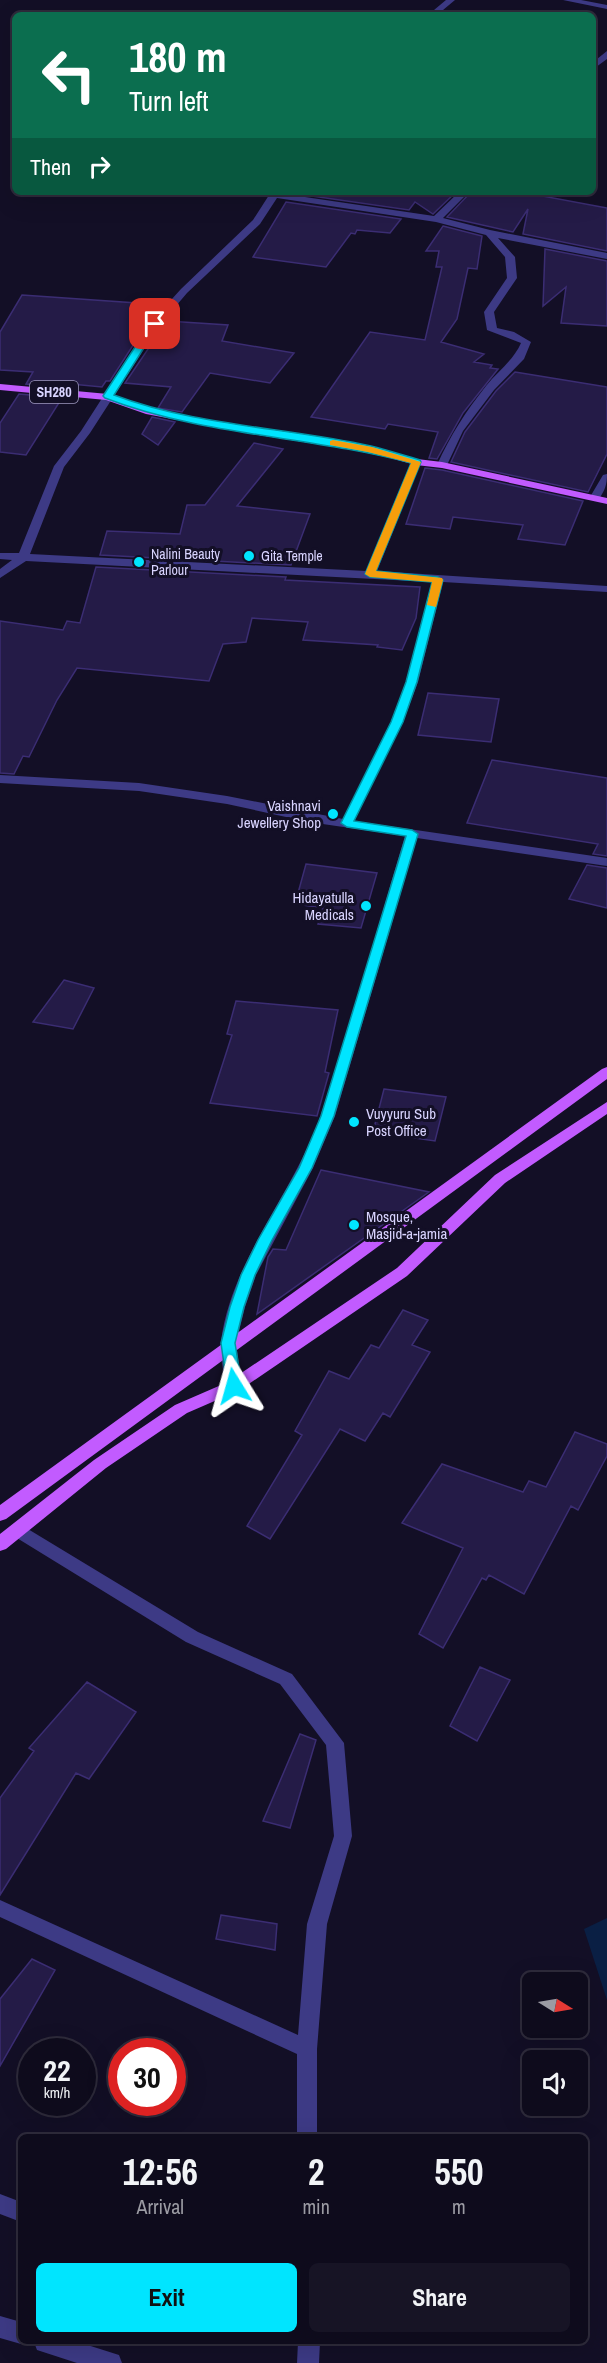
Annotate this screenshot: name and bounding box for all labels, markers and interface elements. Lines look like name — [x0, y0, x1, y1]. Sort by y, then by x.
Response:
text: 180 m — [129, 29, 227, 85]
icon: left — [30, 36, 108, 114]
text: Turn left — [129, 83, 208, 119]
icon: right — [83, 150, 116, 183]
text: Then — [30, 152, 71, 182]
pin — [129, 298, 180, 349]
icon: arrive — [138, 307, 171, 340]
road number: SH280 — [30, 381, 78, 403]
place label: Nalini Beauty Parlour — [151, 545, 220, 579]
place label: Gita Temple — [261, 547, 323, 565]
marker: Gita Temple — [242, 549, 256, 563]
marker: Nalini Beauty Parlour — [132, 555, 146, 569]
place label: Vaishnavi Jewellery Shop — [238, 795, 321, 833]
marker: Vaishnavi Jewellery Shop — [326, 807, 340, 821]
place label: Hidayatulla Medicals — [292, 887, 354, 925]
marker: Hidayatulla Medicals — [359, 899, 373, 913]
place label: Vuyyuru Sub Post Office — [366, 1103, 436, 1141]
marker: Vuyyuru Sub Post Office — [347, 1115, 361, 1129]
place label: Mosque, Masjid-a-jamia — [366, 1206, 447, 1244]
marker: Mosque, Masjid-a-jamia — [347, 1218, 361, 1232]
position arrow — [202, 1354, 266, 1418]
north arrow — [522, 1972, 588, 2038]
map controls — [522, 1972, 588, 2116]
speed limit sign: 30 — [108, 2038, 186, 2116]
text: 22 — [43, 2050, 71, 2090]
button: sound — [522, 2050, 588, 2116]
text: km/h — [44, 2082, 70, 2103]
text: 12:56 — [122, 2148, 198, 2196]
text: 2 — [308, 2148, 324, 2196]
text: 550 — [434, 2148, 484, 2196]
text: Arrival — [137, 2193, 184, 2220]
text: min — [302, 2193, 330, 2220]
text: m — [452, 2193, 466, 2220]
button: Exit — [36, 2263, 297, 2332]
button: Share — [309, 2263, 570, 2332]

